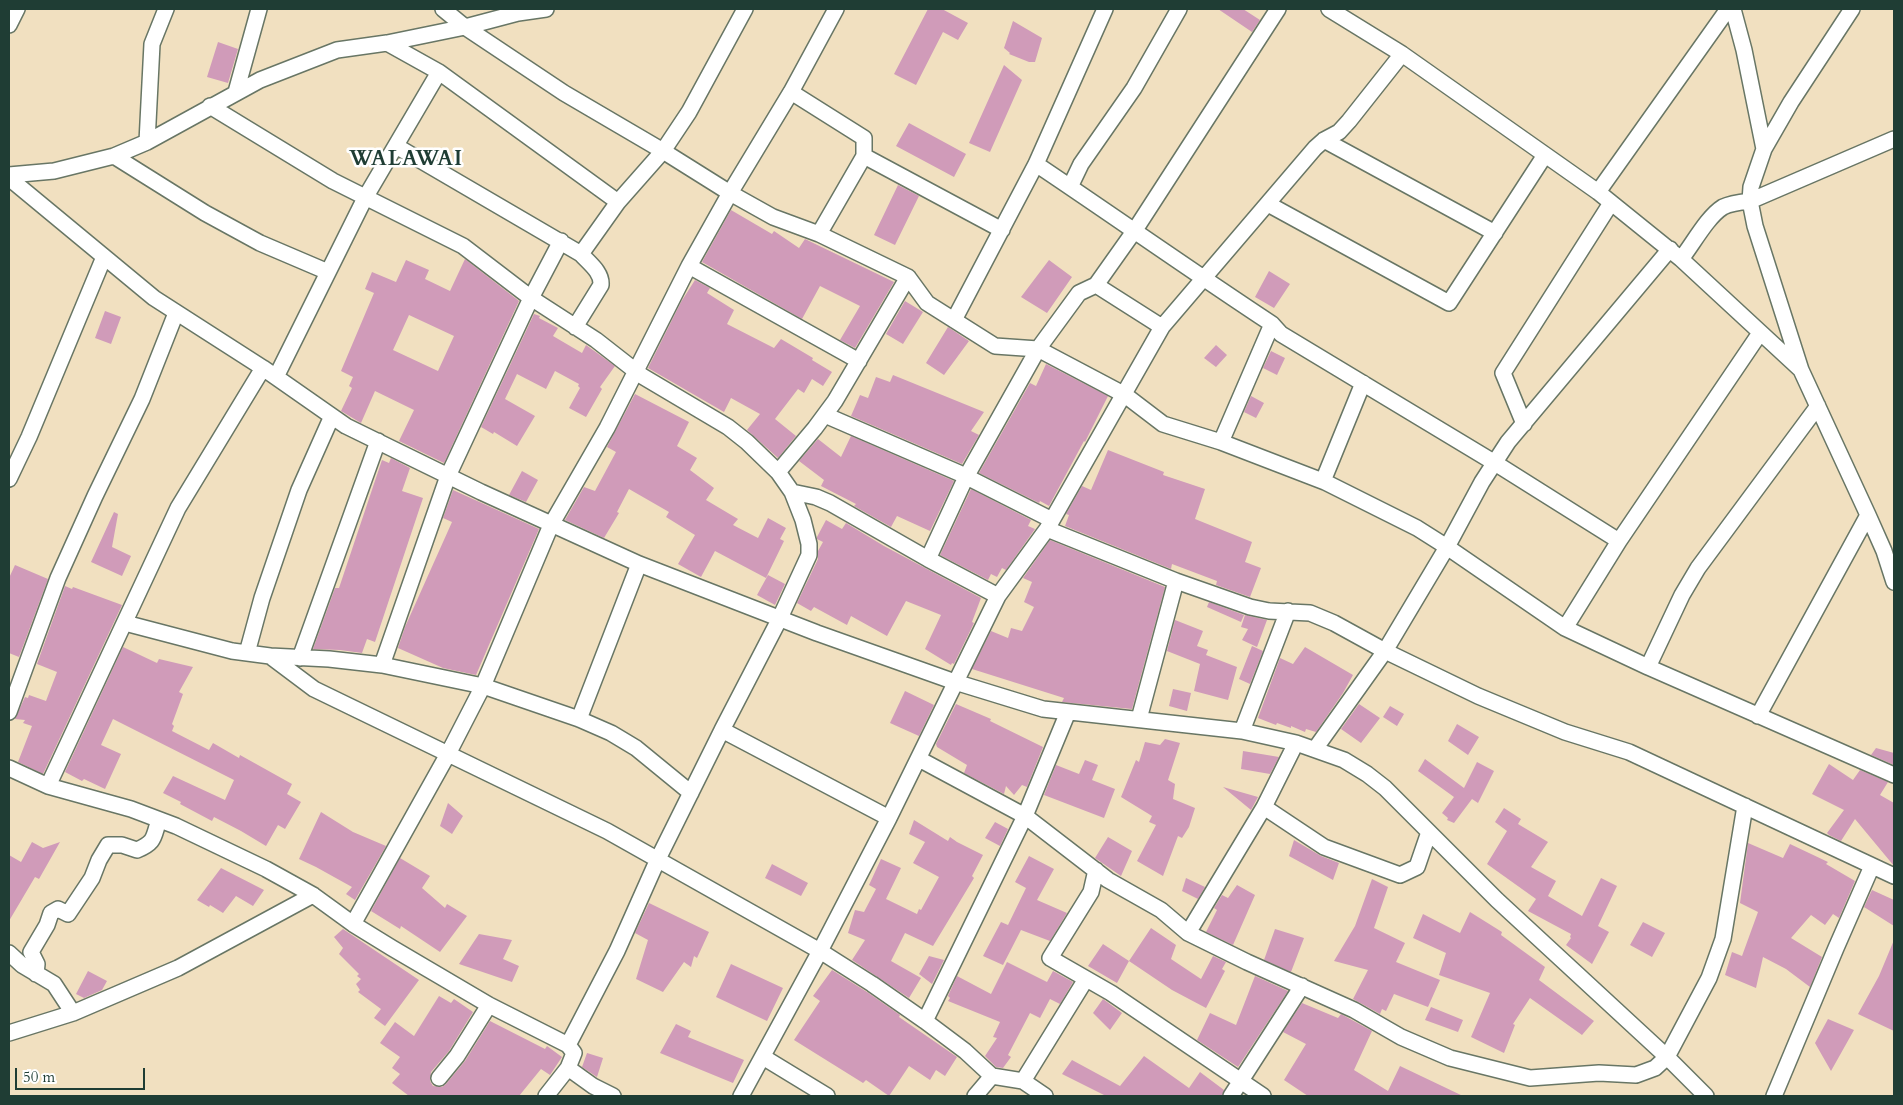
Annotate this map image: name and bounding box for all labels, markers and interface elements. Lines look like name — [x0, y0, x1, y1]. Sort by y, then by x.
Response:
district label: WALAWAI — [348, 147, 464, 173]
scale bar — [18, 1058, 148, 1090]
text: 50 m — [23, 1067, 55, 1087]

